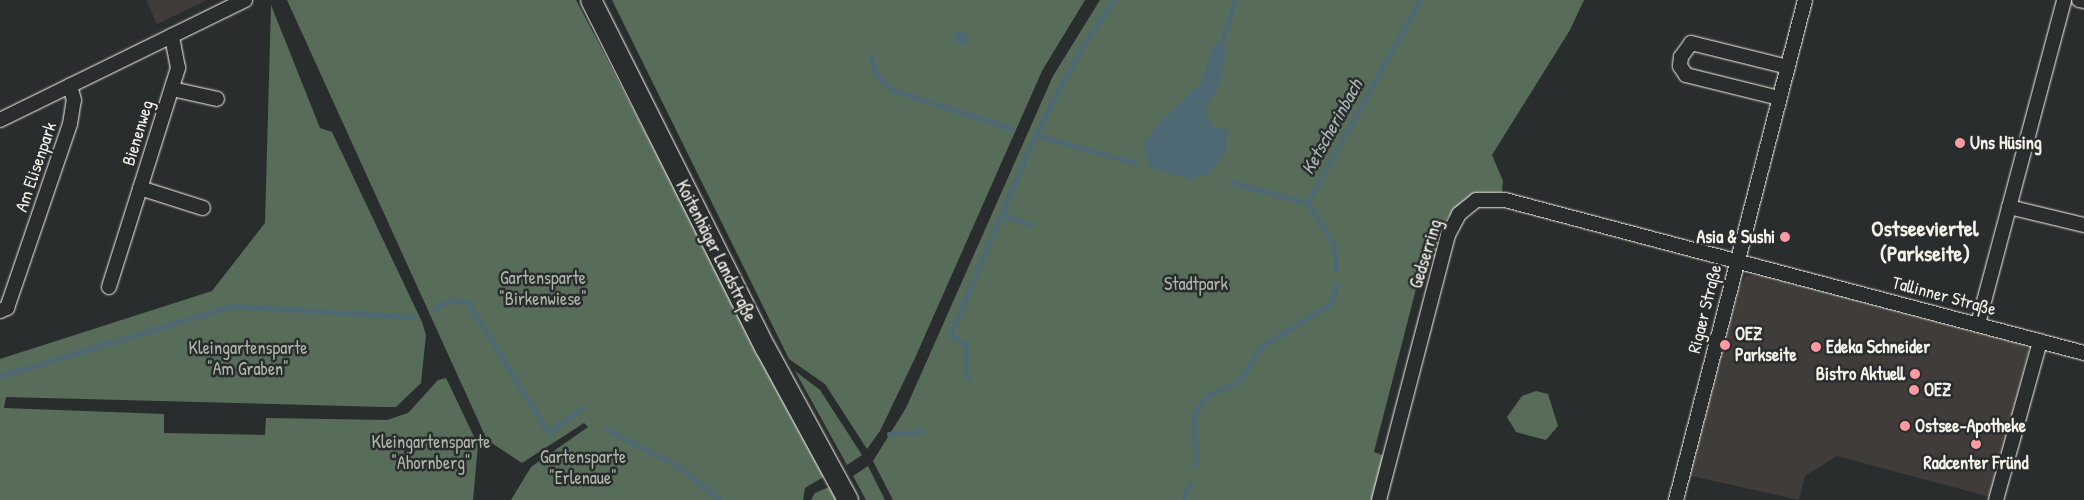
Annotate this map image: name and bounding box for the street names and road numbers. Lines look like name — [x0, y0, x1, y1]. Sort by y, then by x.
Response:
street label: Bienenweg — [118, 98, 158, 168]
street label: Am Elisenpark — [11, 119, 61, 215]
street label: Koitenhäger Landstraße — [671, 177, 761, 325]
street label: Gedserring — [1405, 217, 1447, 291]
street label: Rigaer Straße — [1684, 262, 1726, 356]
street label: Tallinner Straße — [1890, 272, 1998, 320]

